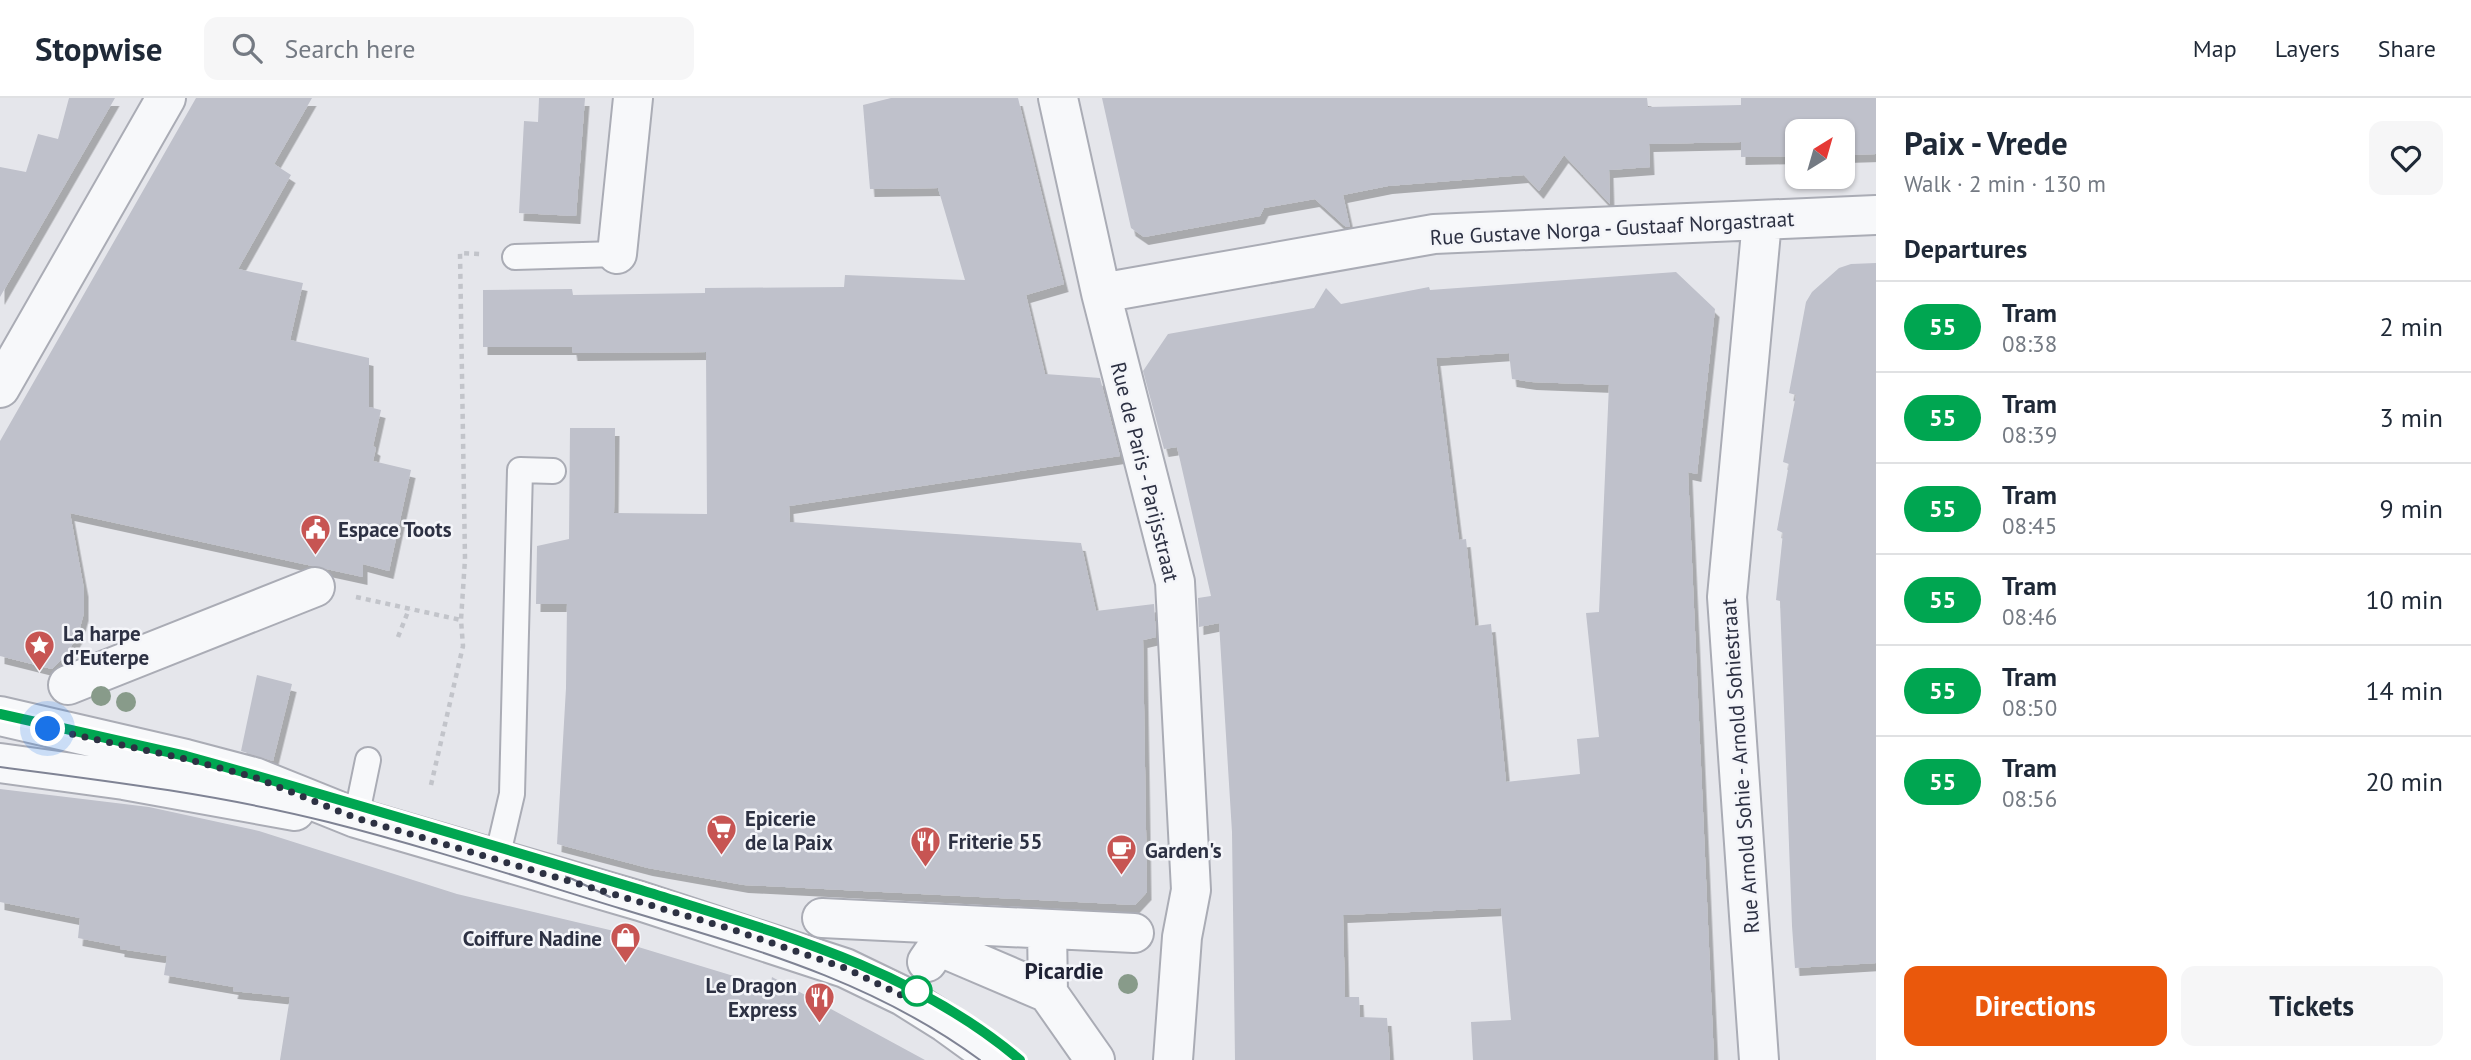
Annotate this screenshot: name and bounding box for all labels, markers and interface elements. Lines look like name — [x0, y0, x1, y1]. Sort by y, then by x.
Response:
search box — [204, 17, 694, 80]
text: Stopwise — [35, 27, 162, 70]
icon: search — [228, 29, 266, 67]
text: Search here — [284, 32, 416, 65]
text: Map — [2193, 33, 2237, 64]
text: Layers — [2275, 33, 2340, 64]
text: Share — [2378, 33, 2436, 64]
north arrow — [1785, 119, 1855, 189]
map controls — [1785, 119, 1855, 189]
text: Paix - Vrede — [1904, 121, 2068, 164]
button: heart — [2369, 121, 2443, 195]
text: Walk · 2 min · 130 m — [1904, 169, 2106, 198]
street label: Rue Gustave Norga - Gustaaf Norgastraat — [1429, 205, 1795, 251]
text: Departures — [1904, 232, 2027, 265]
text: Tram — [2002, 296, 2057, 329]
text: 2 min — [2380, 310, 2443, 343]
text: 55 — [1929, 311, 1956, 342]
text: 08:38 — [2002, 329, 2057, 358]
street label: Rue de Paris - Parijsstraat — [1105, 359, 1185, 585]
text: Tram — [2002, 387, 2057, 420]
text: 3 min — [2380, 401, 2443, 434]
text: 55 — [1929, 402, 1956, 433]
text: 08:39 — [2002, 420, 2057, 449]
text: Tram — [2002, 478, 2057, 511]
text: 9 min — [2380, 492, 2443, 525]
text: 55 — [1929, 493, 1956, 524]
text: 08:45 — [2002, 511, 2057, 540]
public building icon: Espace Toots — [298, 512, 332, 556]
place label: Espace Toots — [338, 516, 452, 543]
text: Tram — [2002, 569, 2057, 602]
text: 10 min — [2365, 583, 2443, 616]
text: 55 — [1929, 584, 1956, 615]
street label: Rue Arnold Sohie - Arnold Sohiestraat — [1715, 598, 1765, 934]
text: 08:46 — [2002, 602, 2057, 631]
place label: La harpe d'Euterpe — [63, 620, 149, 671]
place icon: La harpe d'Euterpe — [23, 628, 57, 672]
text: Tram — [2002, 660, 2057, 693]
text: 14 min — [2365, 674, 2443, 707]
text: 55 — [1929, 675, 1956, 706]
text: 08:50 — [2002, 693, 2057, 722]
your location — [30, 711, 65, 746]
text: Tram — [2002, 751, 2057, 784]
text: 20 min — [2365, 765, 2443, 798]
text: 55 — [1929, 766, 1956, 797]
text: 08:56 — [2002, 784, 2057, 813]
place label: Epicerie de la Paix — [745, 805, 833, 856]
supermarket icon: Epicerie de la Paix — [705, 813, 739, 857]
restaurant icon: Friterie 55 — [908, 824, 942, 868]
place label: Friterie 55 — [948, 828, 1042, 855]
cafe icon: Garden's — [1105, 833, 1139, 877]
place label: Garden's — [1145, 837, 1222, 864]
shop icon: Coiffure Nadine — [608, 921, 642, 965]
place label: Coiffure Nadine — [463, 925, 602, 952]
district label: Picardie — [1024, 956, 1104, 985]
button: Directions — [1904, 966, 2167, 1046]
button: Tickets — [2181, 966, 2443, 1046]
place label: Le Dragon Express — [706, 972, 797, 1023]
unlabelled marker — [902, 976, 932, 1006]
restaurant icon: Le Dragon Express — [803, 980, 837, 1024]

